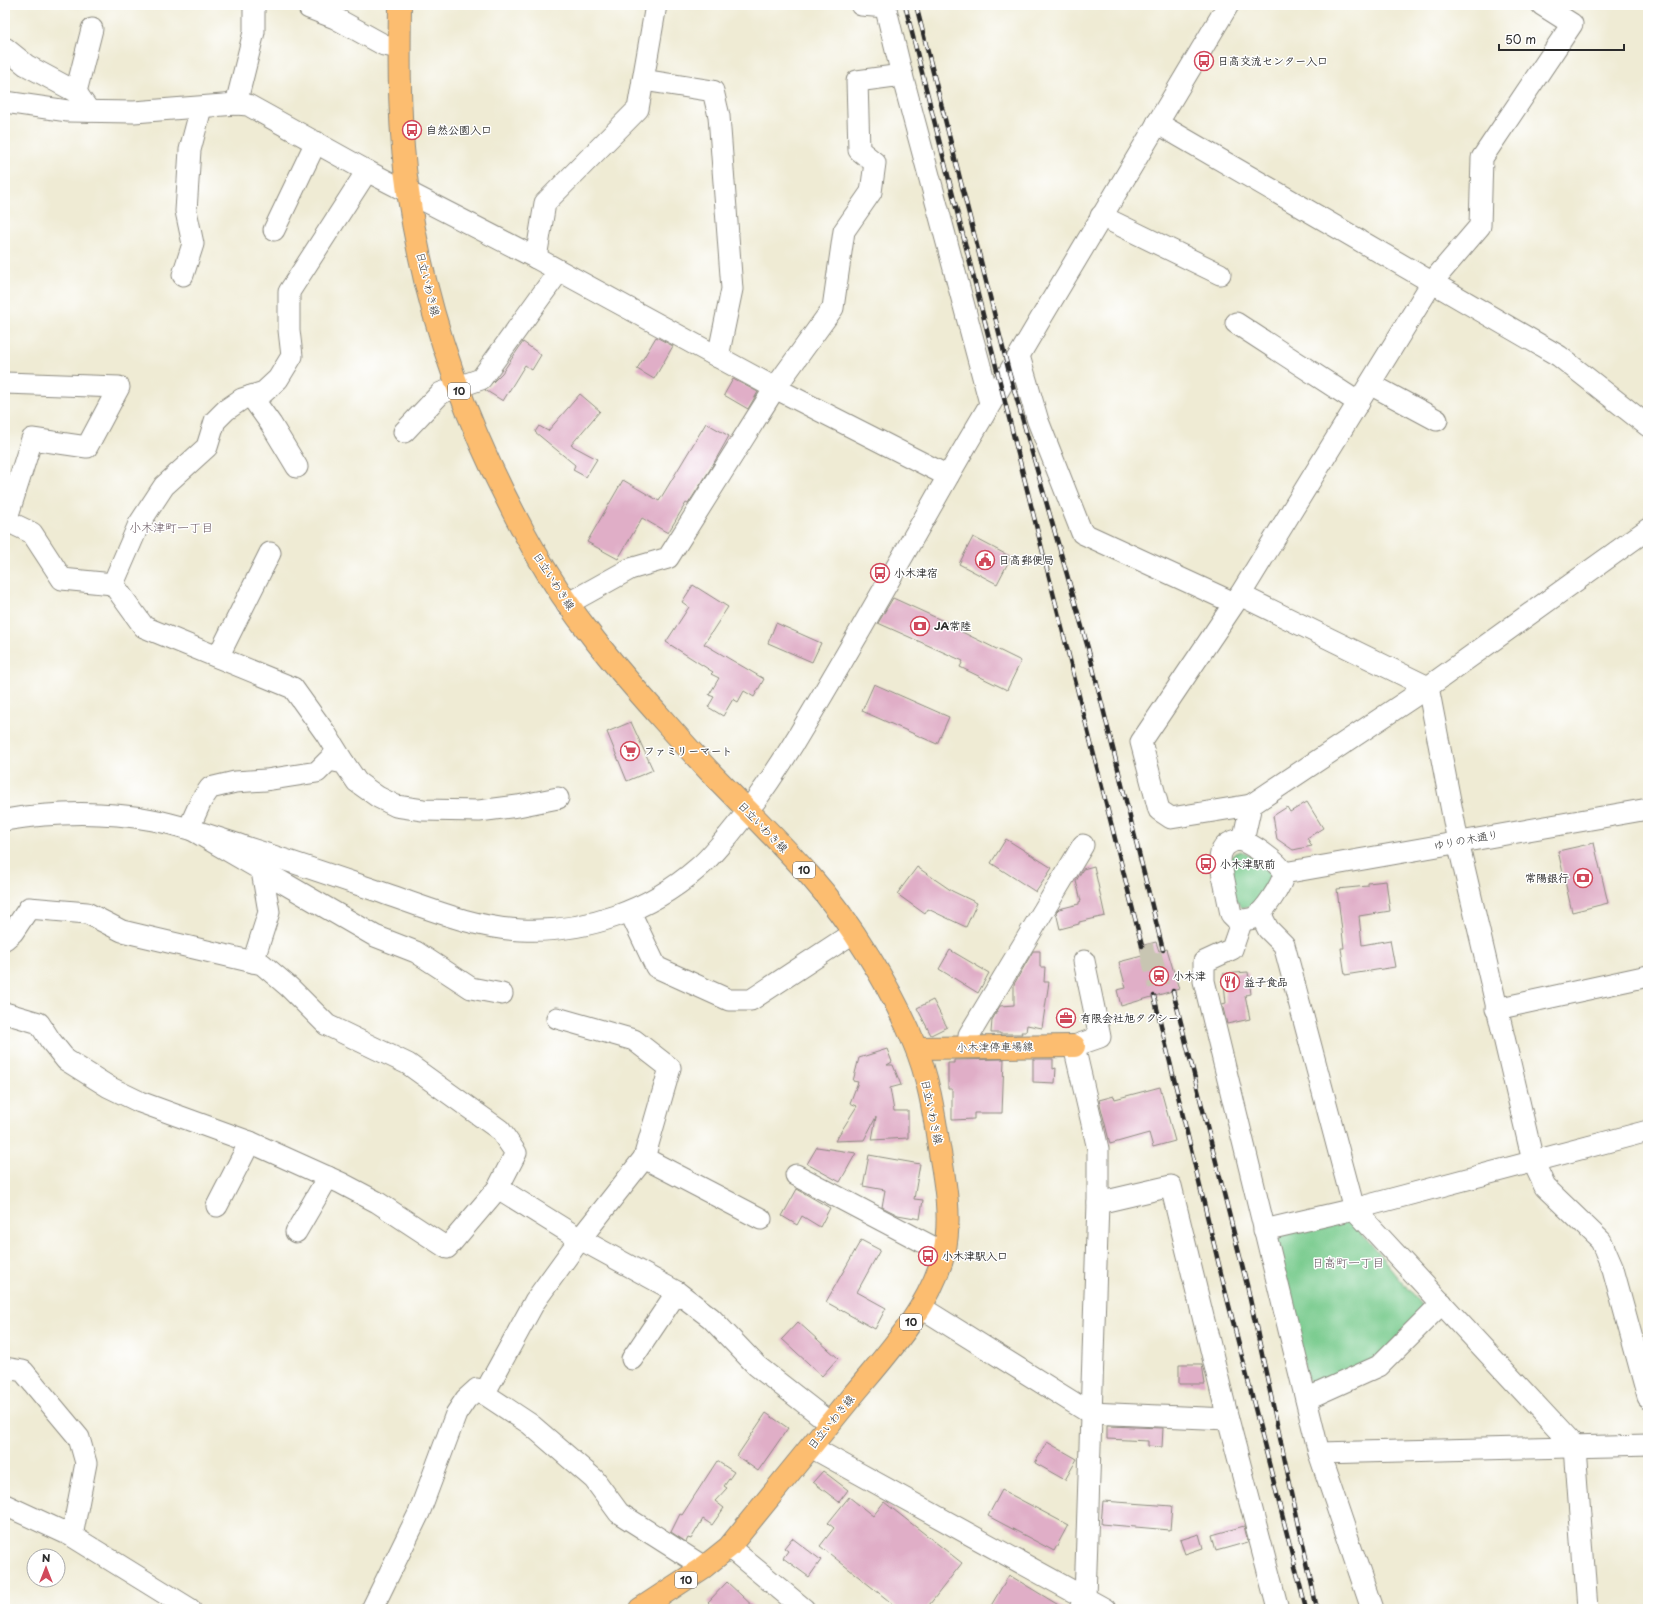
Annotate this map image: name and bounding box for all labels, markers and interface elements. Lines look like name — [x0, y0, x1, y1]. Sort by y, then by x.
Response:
scale bar — [1499, 26, 1624, 52]
text: 50 m — [1505, 30, 1536, 48]
bus stop icon: 日高交流センター入口 — [1193, 50, 1215, 72]
place label: 日高交流センター入口 — [1218, 52, 1328, 69]
bus stop icon: 自然公園入口 — [401, 119, 423, 141]
place label: 自然公園入口 — [426, 121, 492, 138]
street label: 日立いわき線 — [412, 250, 445, 318]
road number: 10 — [448, 383, 470, 399]
district label: 小木津町一丁目 — [129, 518, 213, 536]
street label: 日立いわき線 — [529, 548, 580, 613]
public building icon: 日高郵便局 — [974, 549, 996, 571]
place label: 日高郵便局 — [999, 551, 1054, 568]
bus stop icon: 小木津宿 — [869, 562, 891, 584]
place label: 小木津宿 — [894, 564, 938, 581]
bank icon: JA常陸 — [909, 615, 931, 637]
place label: JA常陸 — [934, 617, 971, 634]
supermarket icon: ファミリーマート — [619, 740, 641, 762]
place label: ファミリーマート — [644, 742, 732, 759]
street label: 日立いわき線 — [734, 797, 792, 856]
street label: ゆりの木通り — [1432, 825, 1500, 854]
bus stop icon: 小木津駅前 — [1195, 853, 1217, 875]
place label: 小木津駅前 — [1220, 855, 1275, 872]
road number: 10 — [793, 862, 815, 878]
bank icon: 常陽銀行 — [1572, 867, 1594, 889]
place label: 常陽銀行 — [1525, 869, 1569, 886]
station icon: 小木津 — [1148, 965, 1170, 987]
place label: 小木津 — [1173, 967, 1206, 984]
restaurant icon: 益子食品 — [1219, 971, 1241, 993]
place label: 益子食品 — [1244, 973, 1288, 990]
office icon: 有限会社旭タクシー — [1055, 1007, 1077, 1029]
place label: 有限会社旭タクシー — [1080, 1009, 1179, 1026]
street label: 小木津停車場線 — [956, 1037, 1034, 1056]
street label: 日立いわき線 — [917, 1078, 948, 1146]
bus stop icon: 小木津駅入口 — [917, 1245, 939, 1267]
place label: 小木津駅入口 — [942, 1247, 1008, 1264]
district label: 日高町一丁目 — [1312, 1253, 1384, 1271]
road number: 10 — [900, 1314, 922, 1330]
street label: 日立いわき線 — [803, 1391, 858, 1453]
north arrow — [26, 1548, 66, 1588]
text: N — [42, 1549, 51, 1566]
road number: 10 — [675, 1572, 697, 1588]

